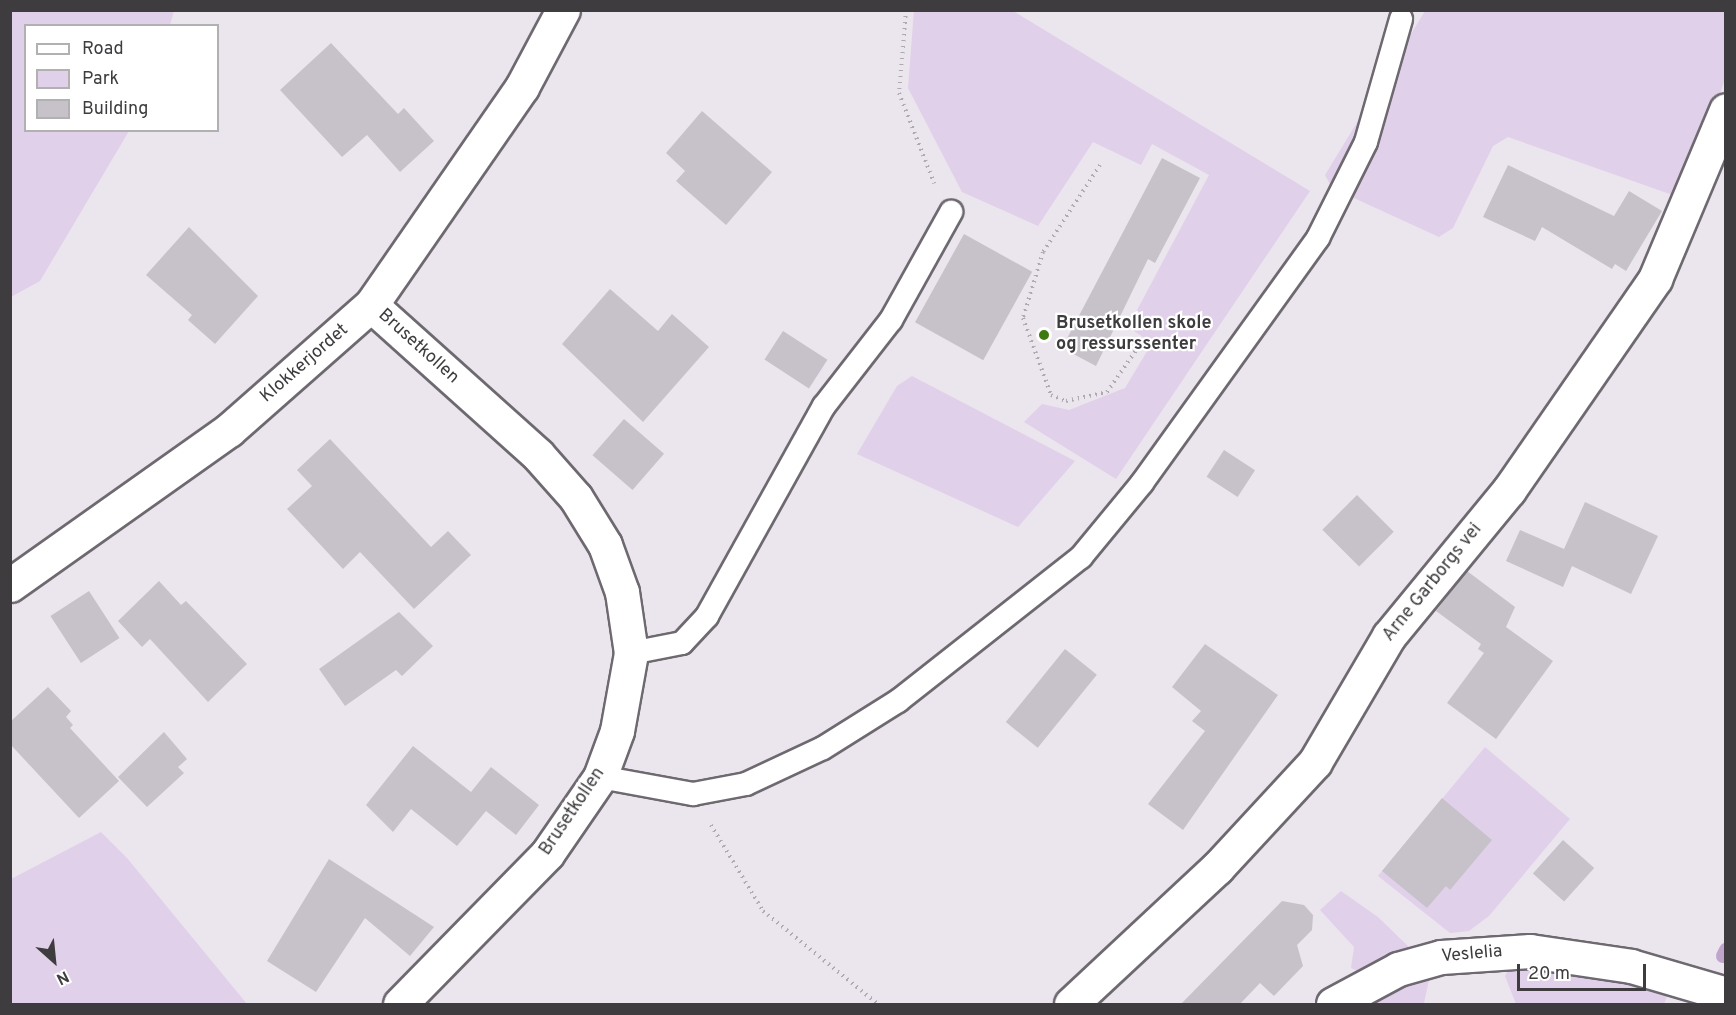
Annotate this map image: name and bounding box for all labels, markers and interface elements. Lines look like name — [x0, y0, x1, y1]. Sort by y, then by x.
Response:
legend — [24, 24, 219, 132]
text: Road — [82, 38, 124, 61]
text: Park — [82, 68, 119, 91]
text: Building — [82, 98, 148, 121]
street label: Brusetkollen — [373, 305, 463, 389]
place label: Brusetkollen skole og ressurssenter — [1056, 314, 1211, 356]
street label: Klokkerjordet — [257, 320, 353, 408]
marker: Brusetkollen skole og ressurssenter — [1037, 328, 1051, 342]
street label: Arne Garborgs vei — [1379, 520, 1487, 646]
street label: Brusetkollen — [536, 764, 610, 860]
north arrow — [24, 931, 84, 991]
street label: Veslelia — [1441, 942, 1503, 968]
scale bar — [1520, 952, 1649, 990]
text: 20 m — [1528, 963, 1570, 986]
text: N — [53, 966, 72, 989]

